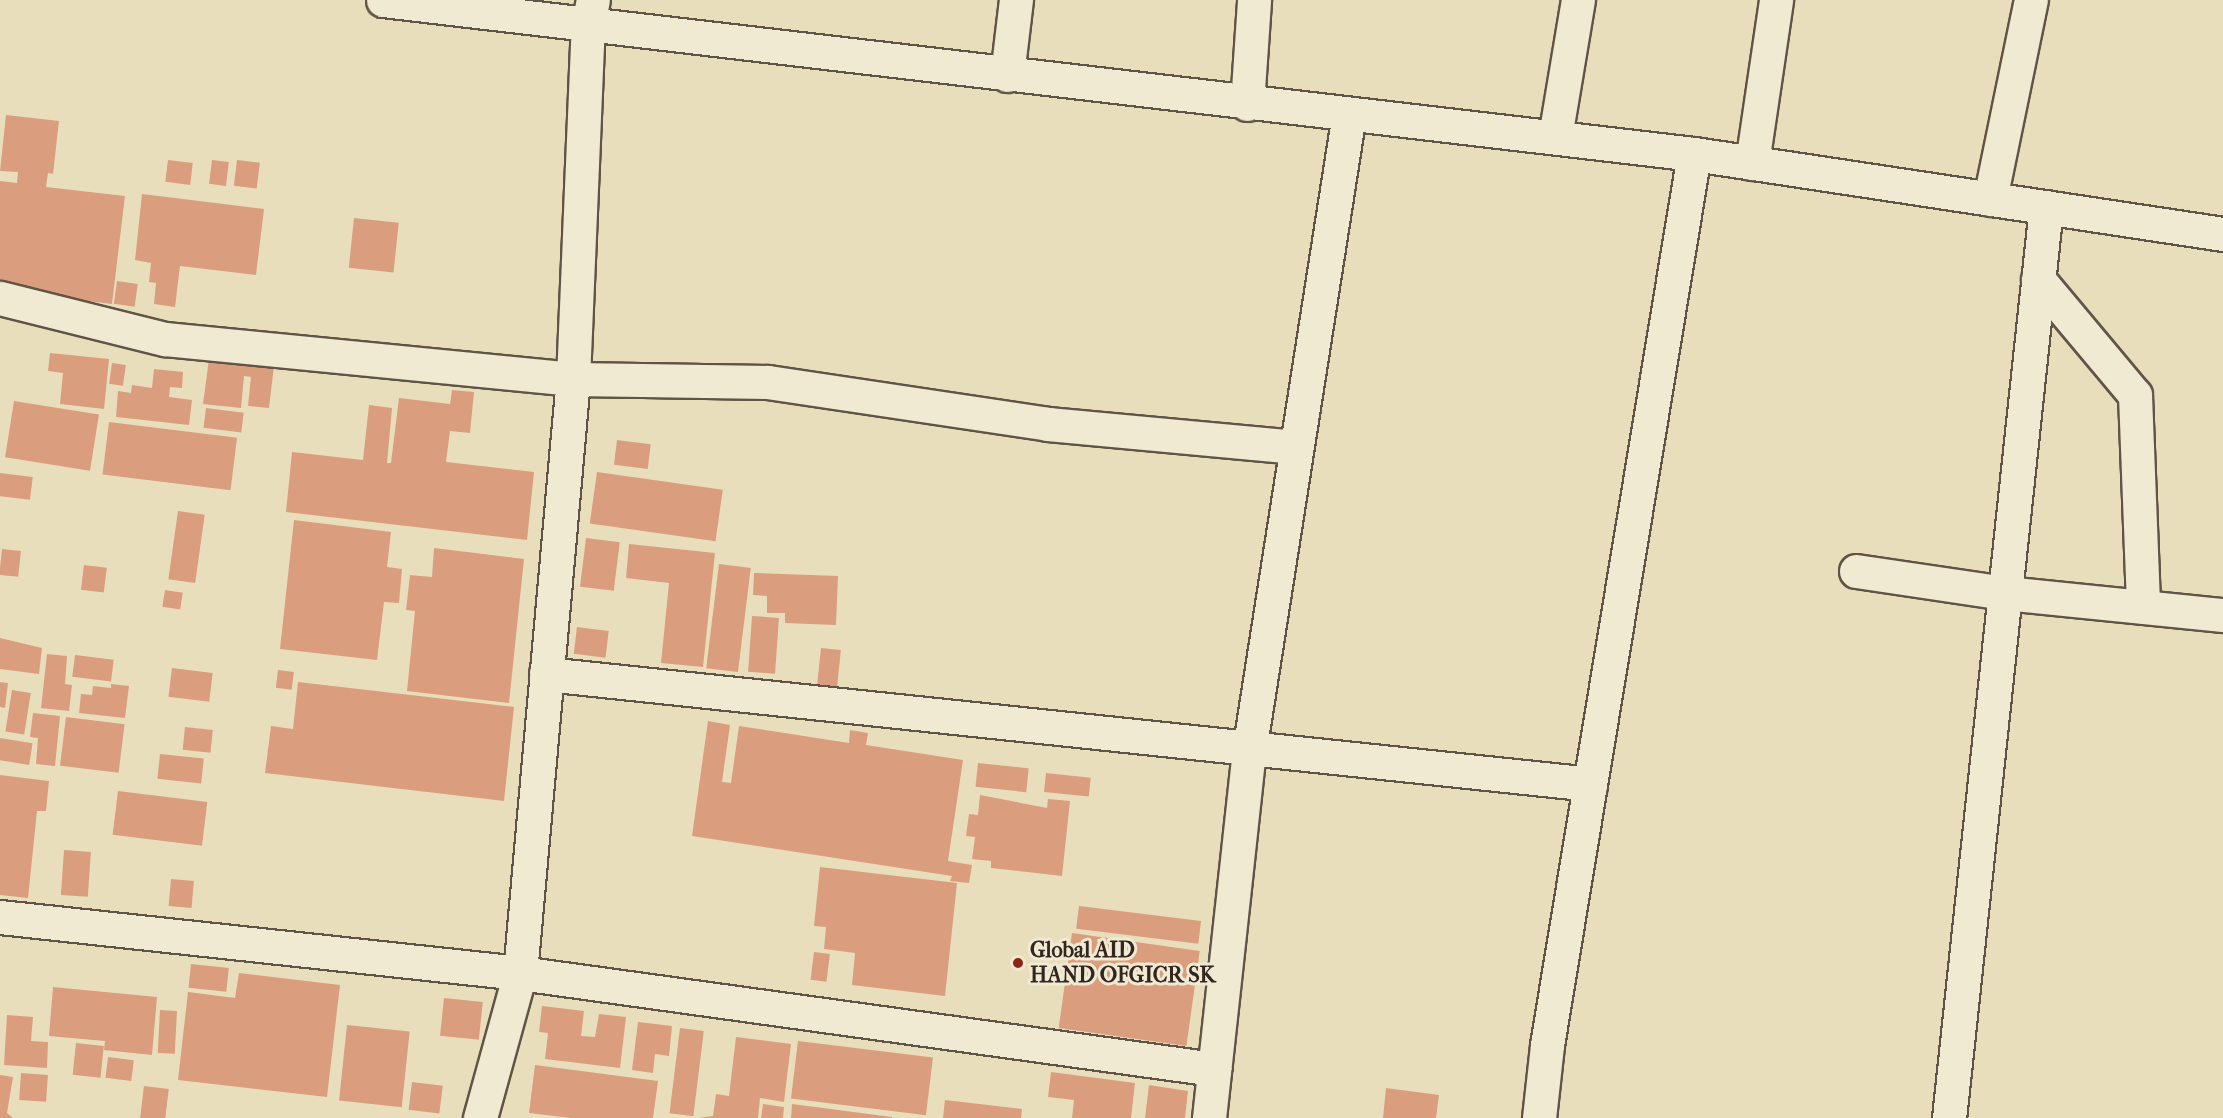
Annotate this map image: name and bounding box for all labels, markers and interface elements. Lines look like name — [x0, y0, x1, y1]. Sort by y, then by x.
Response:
place label: Global AID HAND OFGICR SK — [1030, 937, 1216, 988]
marker: Global AID HAND OFGICR SK — [1011, 956, 1025, 970]

